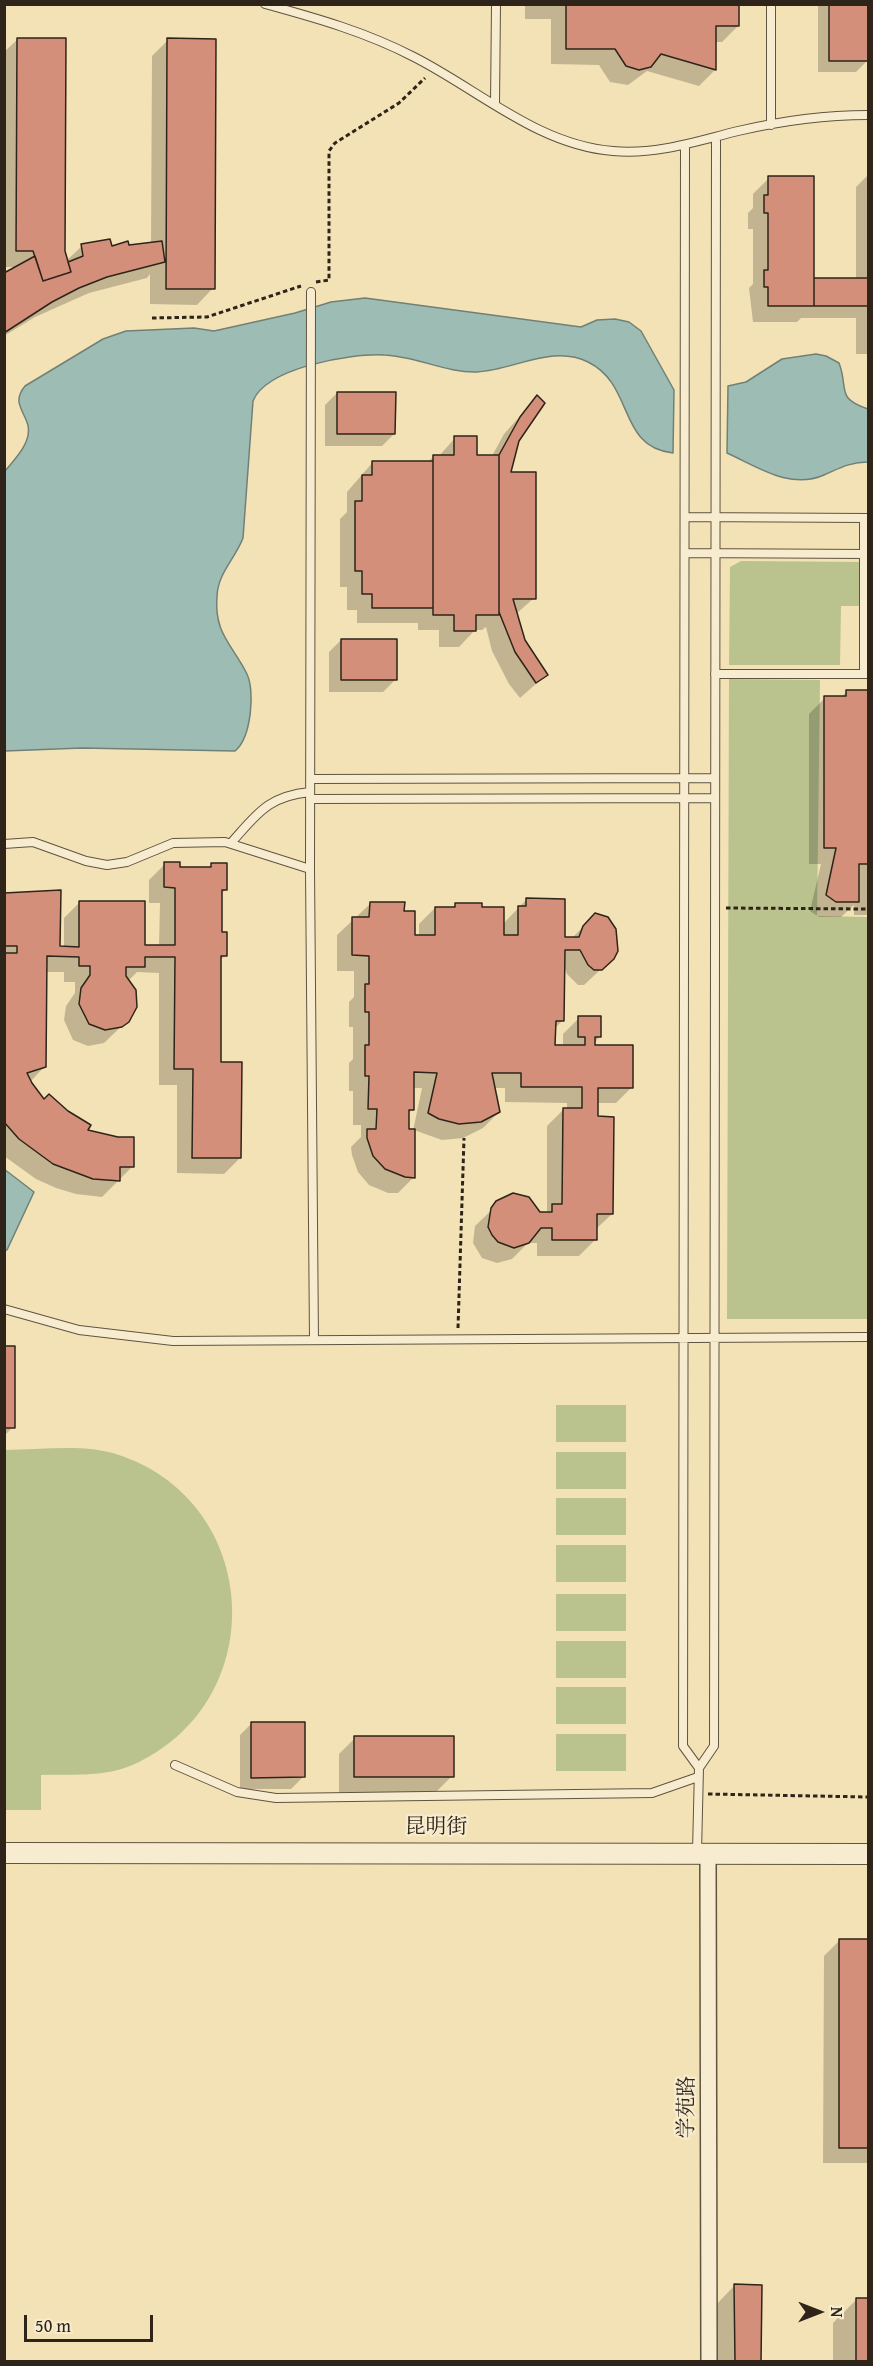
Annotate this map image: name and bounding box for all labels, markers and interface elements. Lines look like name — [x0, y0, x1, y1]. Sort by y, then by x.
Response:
street label: 昆明街 — [405, 1815, 467, 1841]
street label: 学苑路 — [675, 2076, 701, 2138]
north arrow — [789, 2282, 849, 2342]
scale bar — [27, 2303, 156, 2341]
text: N — [825, 2307, 849, 2317]
text: 50 m — [35, 2312, 71, 2339]

